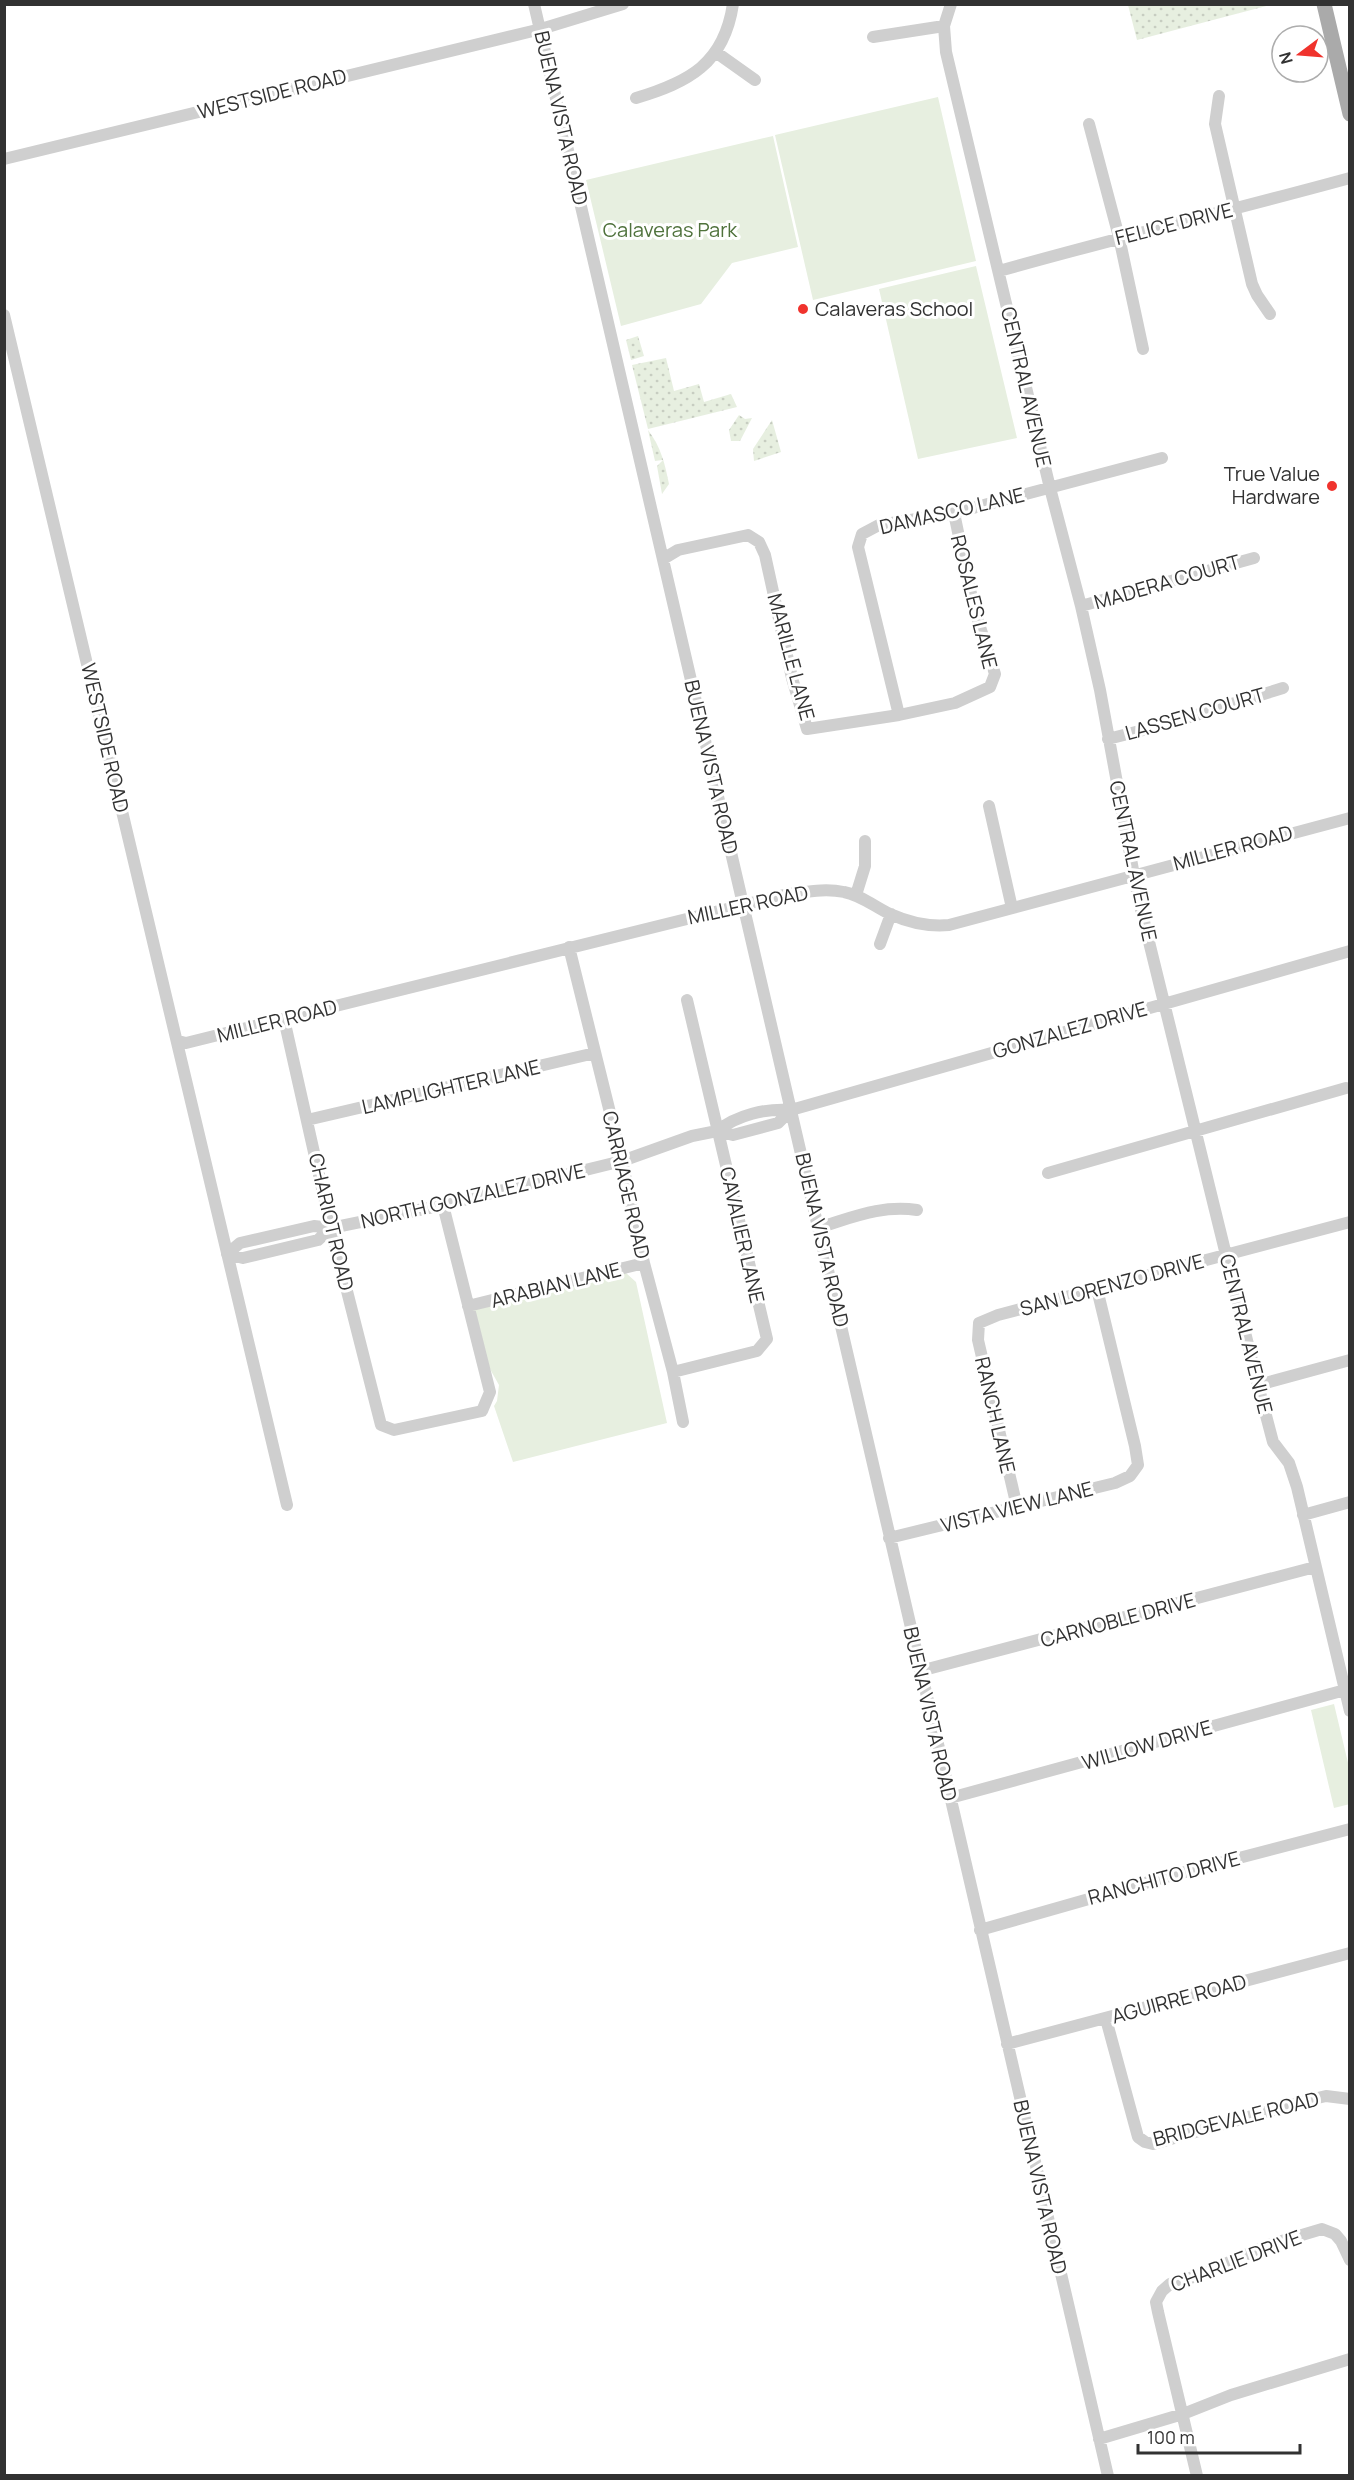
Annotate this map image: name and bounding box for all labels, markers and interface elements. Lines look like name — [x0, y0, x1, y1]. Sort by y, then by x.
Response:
north arrow — [1270, 24, 1330, 84]
street label: BUENA VISTA ROAD — [528, 28, 595, 208]
text: N — [1273, 50, 1298, 67]
street label: WESTSIDE ROAD — [195, 62, 349, 125]
street label: FELICE DRIVE — [1112, 196, 1235, 251]
park label: Calaveras Park — [603, 216, 738, 243]
place label: Calaveras School — [815, 295, 973, 322]
marker: Calaveras School — [796, 302, 810, 316]
street label: CENTRAL AVENUE — [995, 304, 1058, 470]
place label: True Value Hardware — [1224, 460, 1320, 510]
marker: True Value Hardware — [1325, 479, 1339, 493]
street label: DAMASCO LANE — [877, 481, 1027, 540]
street label: ROSALES LANE — [945, 532, 1004, 672]
street label: MADERA COURT — [1091, 548, 1243, 615]
street label: MARILLE LANE — [762, 590, 821, 723]
street label: WESTSIDE ROAD — [75, 661, 136, 815]
street label: BUENA VISTA ROAD — [678, 677, 745, 857]
street label: LASSEN COURT — [1122, 681, 1268, 746]
street label: CENTRAL AVENUE — [1103, 778, 1164, 944]
street label: MILLER ROAD — [1170, 819, 1296, 876]
street label: MILLER ROAD — [685, 879, 811, 930]
street label: MILLER ROAD — [214, 993, 340, 1048]
street label: GONZALEZ DRIVE — [990, 995, 1150, 1064]
street label: LAMPLIGHTER LANE — [359, 1053, 543, 1120]
street label: CARRIAGE ROAD — [596, 1108, 657, 1262]
street label: BUENA VISTA ROAD — [789, 1150, 856, 1330]
street label: CHARIOT ROAD — [303, 1151, 360, 1293]
street label: NORTH GONZALEZ DRIVE — [358, 1157, 588, 1234]
street label: CAVALIER LANE — [714, 1164, 771, 1306]
street label: SAN LORENZO DRIVE — [1017, 1247, 1207, 1322]
street label: CENTRAL AVENUE — [1214, 1251, 1279, 1417]
street label: ARABIAN LANE — [488, 1255, 624, 1314]
street label: RANCH LANE — [969, 1354, 1022, 1476]
street label: VISTA VIEW LANE — [938, 1475, 1096, 1538]
street label: CARNOBLE DRIVE — [1037, 1586, 1198, 1653]
street label: BUENA VISTA ROAD — [897, 1624, 964, 1804]
street label: WILLOW DRIVE — [1079, 1713, 1215, 1776]
street label: RANCHITO DRIVE — [1085, 1844, 1243, 1911]
street label: AGUIRRE ROAD — [1108, 1968, 1249, 2029]
street label: BRIDGEVALE ROAD — [1150, 2085, 1322, 2152]
street label: BUENA VISTA ROAD — [1007, 2097, 1074, 2277]
street label: CHARLIE DRIVE — [1167, 2223, 1305, 2298]
scale bar — [1138, 2417, 1300, 2455]
text: 100 m — [1147, 2425, 1195, 2449]

